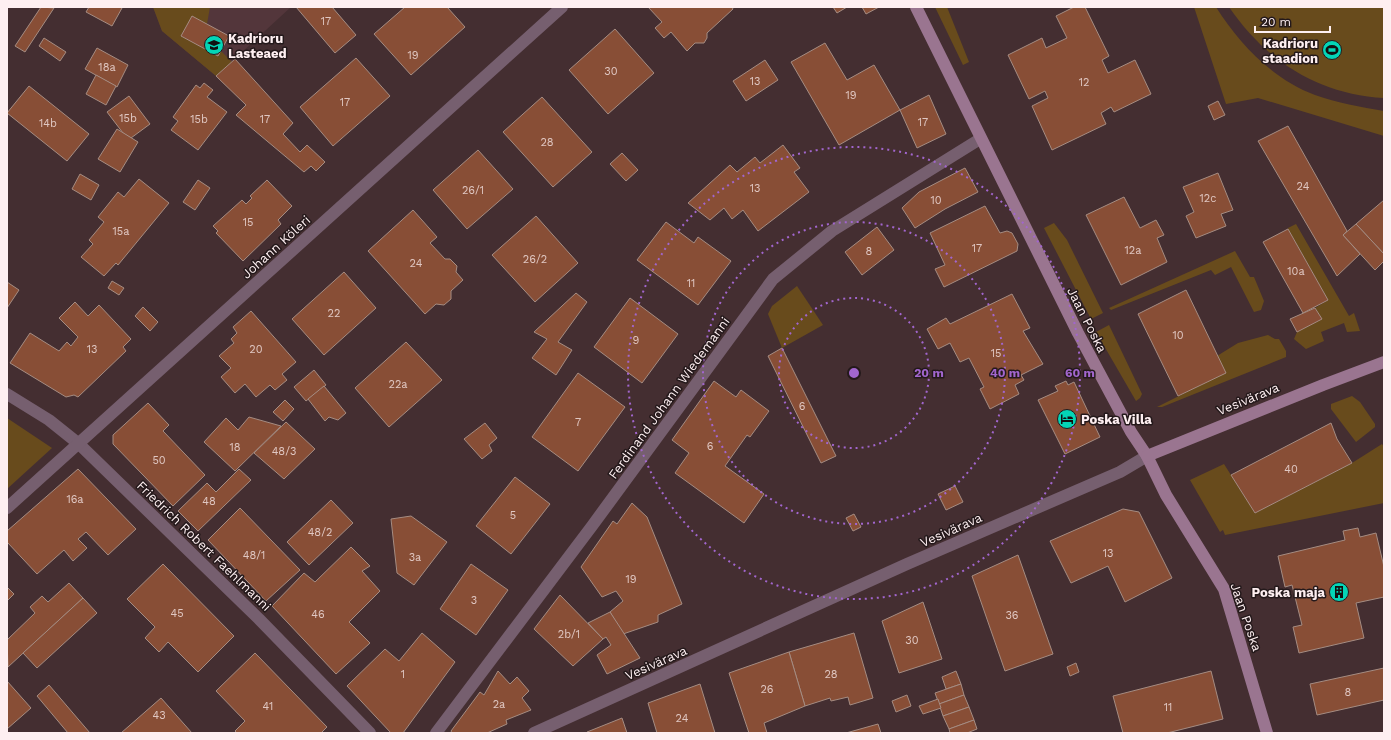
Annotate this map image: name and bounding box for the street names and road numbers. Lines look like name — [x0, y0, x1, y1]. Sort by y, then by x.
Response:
street label: Johann Köleri — [239, 212, 313, 282]
street label: Jaan Poska — [1064, 285, 1110, 356]
street label: Ferdinand Johann Wiedemanni — [605, 314, 733, 482]
street label: Vesivärava — [1215, 379, 1282, 418]
street label: Friedrich Robert Faehlmanni — [134, 478, 274, 614]
street label: Vesivärava — [918, 510, 985, 550]
street label: Jaan Poska — [1227, 581, 1265, 654]
street label: Vesivärava — [623, 643, 690, 683]

